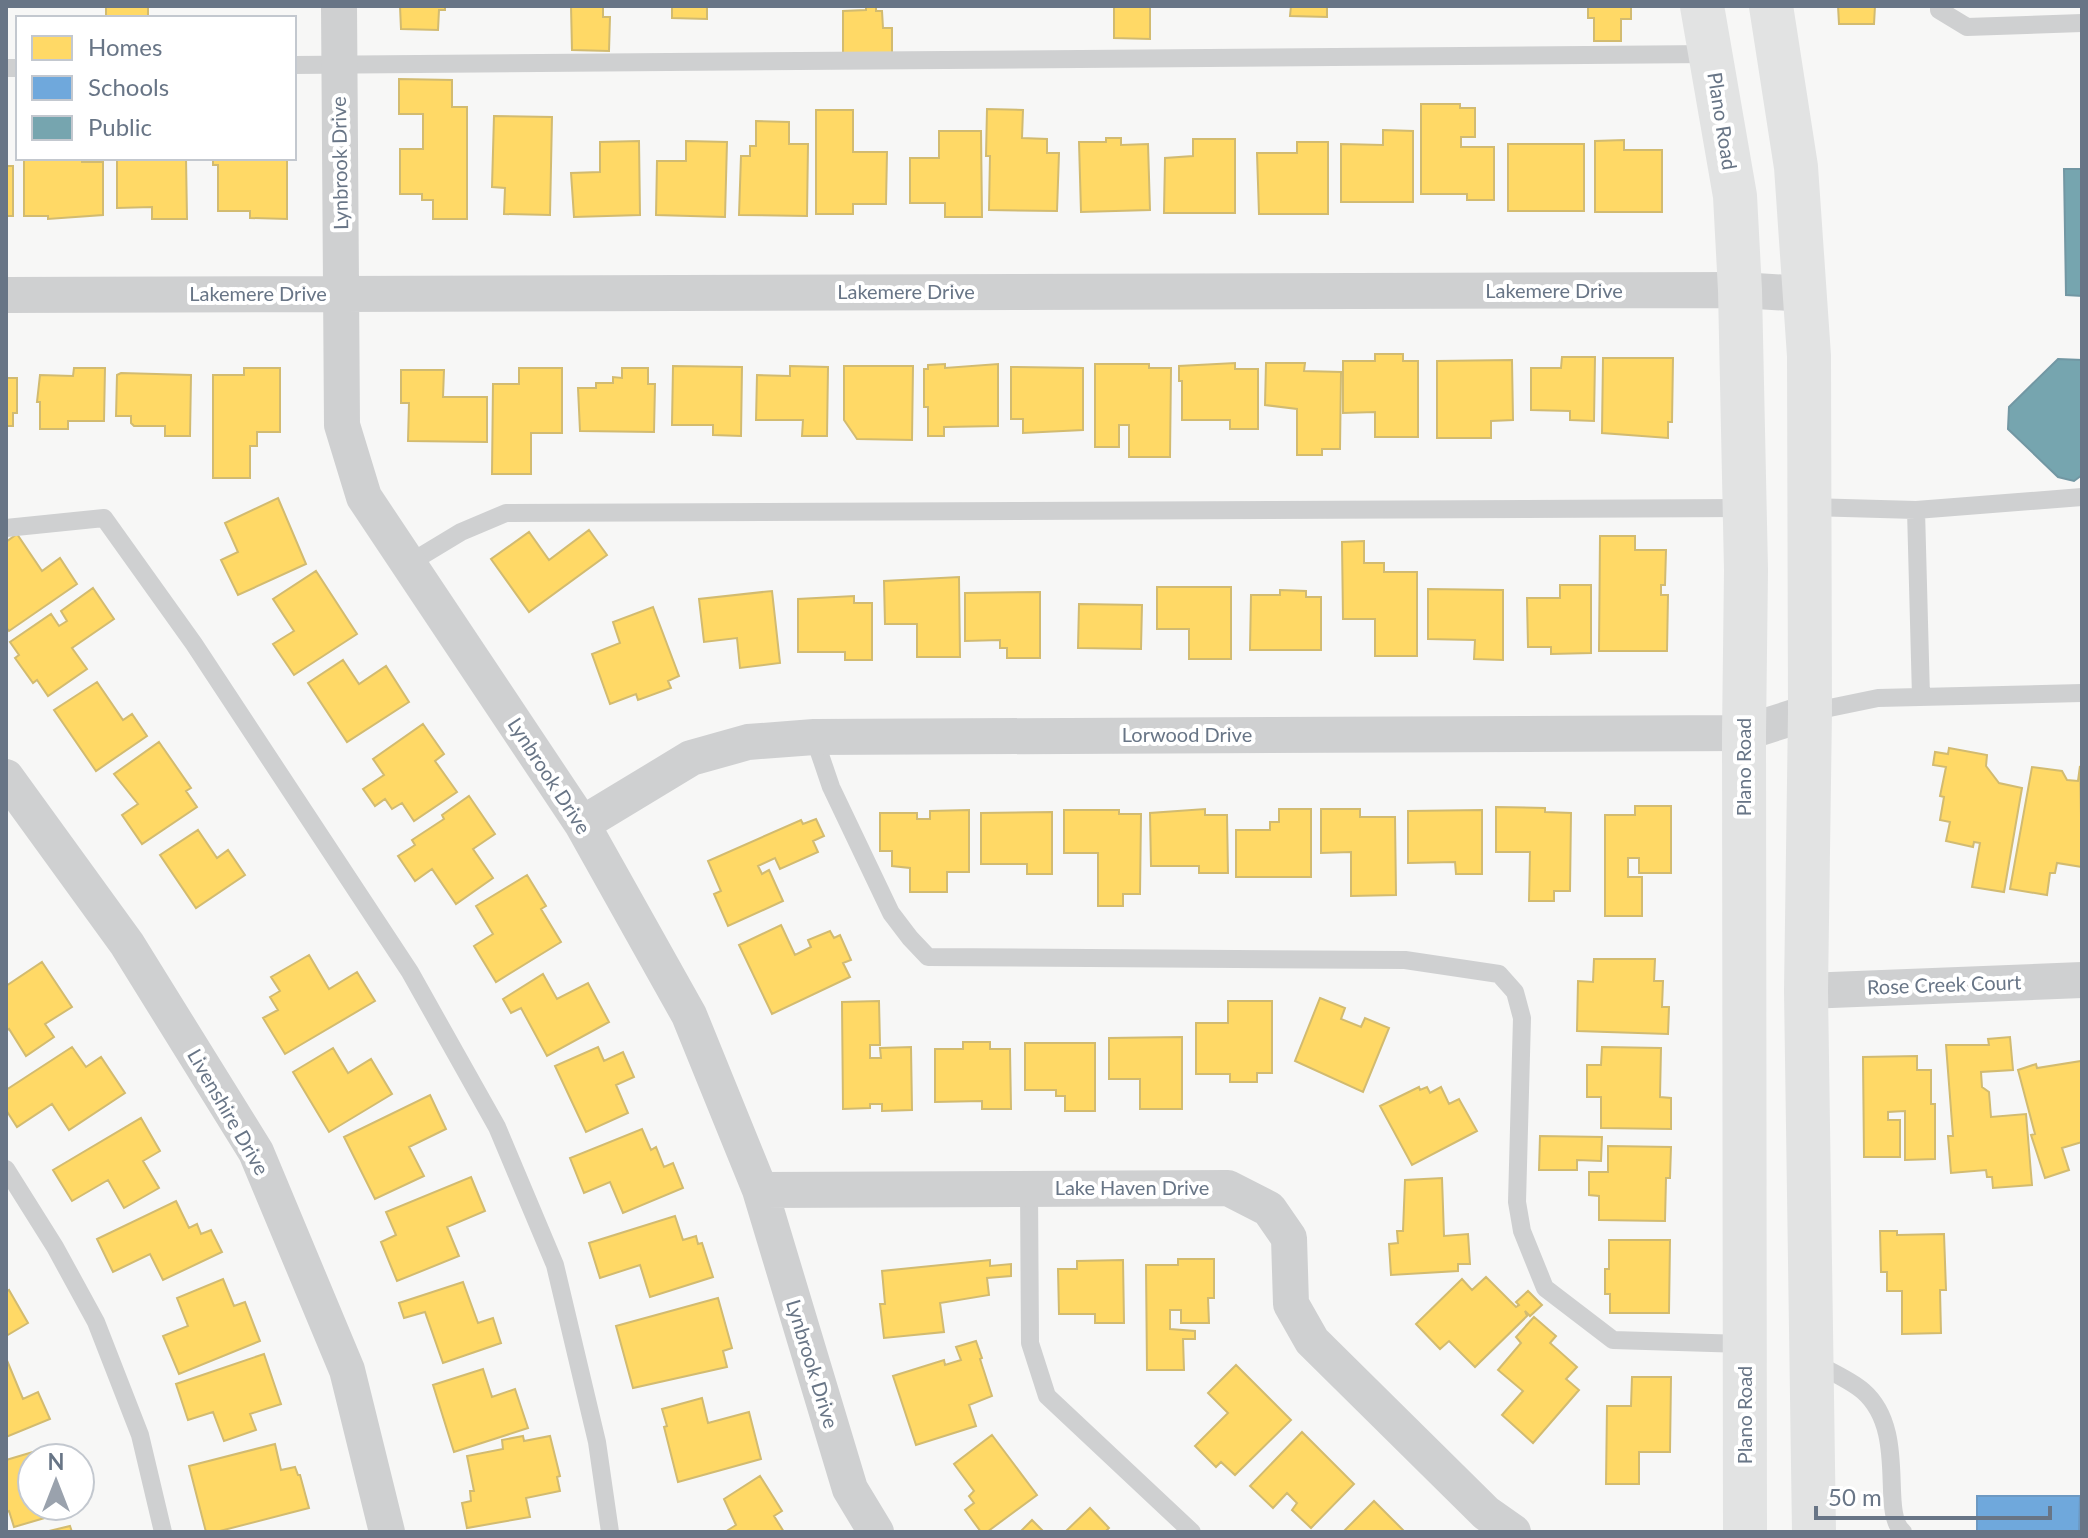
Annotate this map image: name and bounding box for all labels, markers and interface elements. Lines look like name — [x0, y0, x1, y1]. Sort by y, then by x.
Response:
legend — [16, 16, 296, 160]
text: Homes — [88, 32, 162, 61]
street label: Plano Road — [1703, 70, 1743, 171]
text: Schools — [88, 72, 169, 101]
street label: Lynbrook Drive — [326, 96, 352, 230]
text: Public — [88, 112, 152, 141]
street label: Lakemere Drive — [1485, 278, 1623, 302]
street label: Lakemere Drive — [837, 279, 975, 303]
street label: Lakemere Drive — [189, 281, 327, 305]
street label: Lynbrook Drive — [503, 713, 596, 838]
street label: Plano Road — [1731, 718, 1755, 816]
street label: Lorwood Drive — [1122, 722, 1252, 746]
street label: Rose Creek Court — [1866, 969, 2021, 999]
street label: Livenshire Drive — [183, 1044, 275, 1179]
street label: Lake Haven Drive — [1055, 1175, 1209, 1199]
street label: Lynbrook Drive — [782, 1296, 844, 1431]
street label: Plano Road — [1732, 1366, 1756, 1464]
north arrow — [16, 1442, 96, 1522]
text: N — [48, 1448, 64, 1475]
scale bar — [1816, 1470, 2050, 1520]
text: 50 m — [1828, 1482, 1882, 1511]

